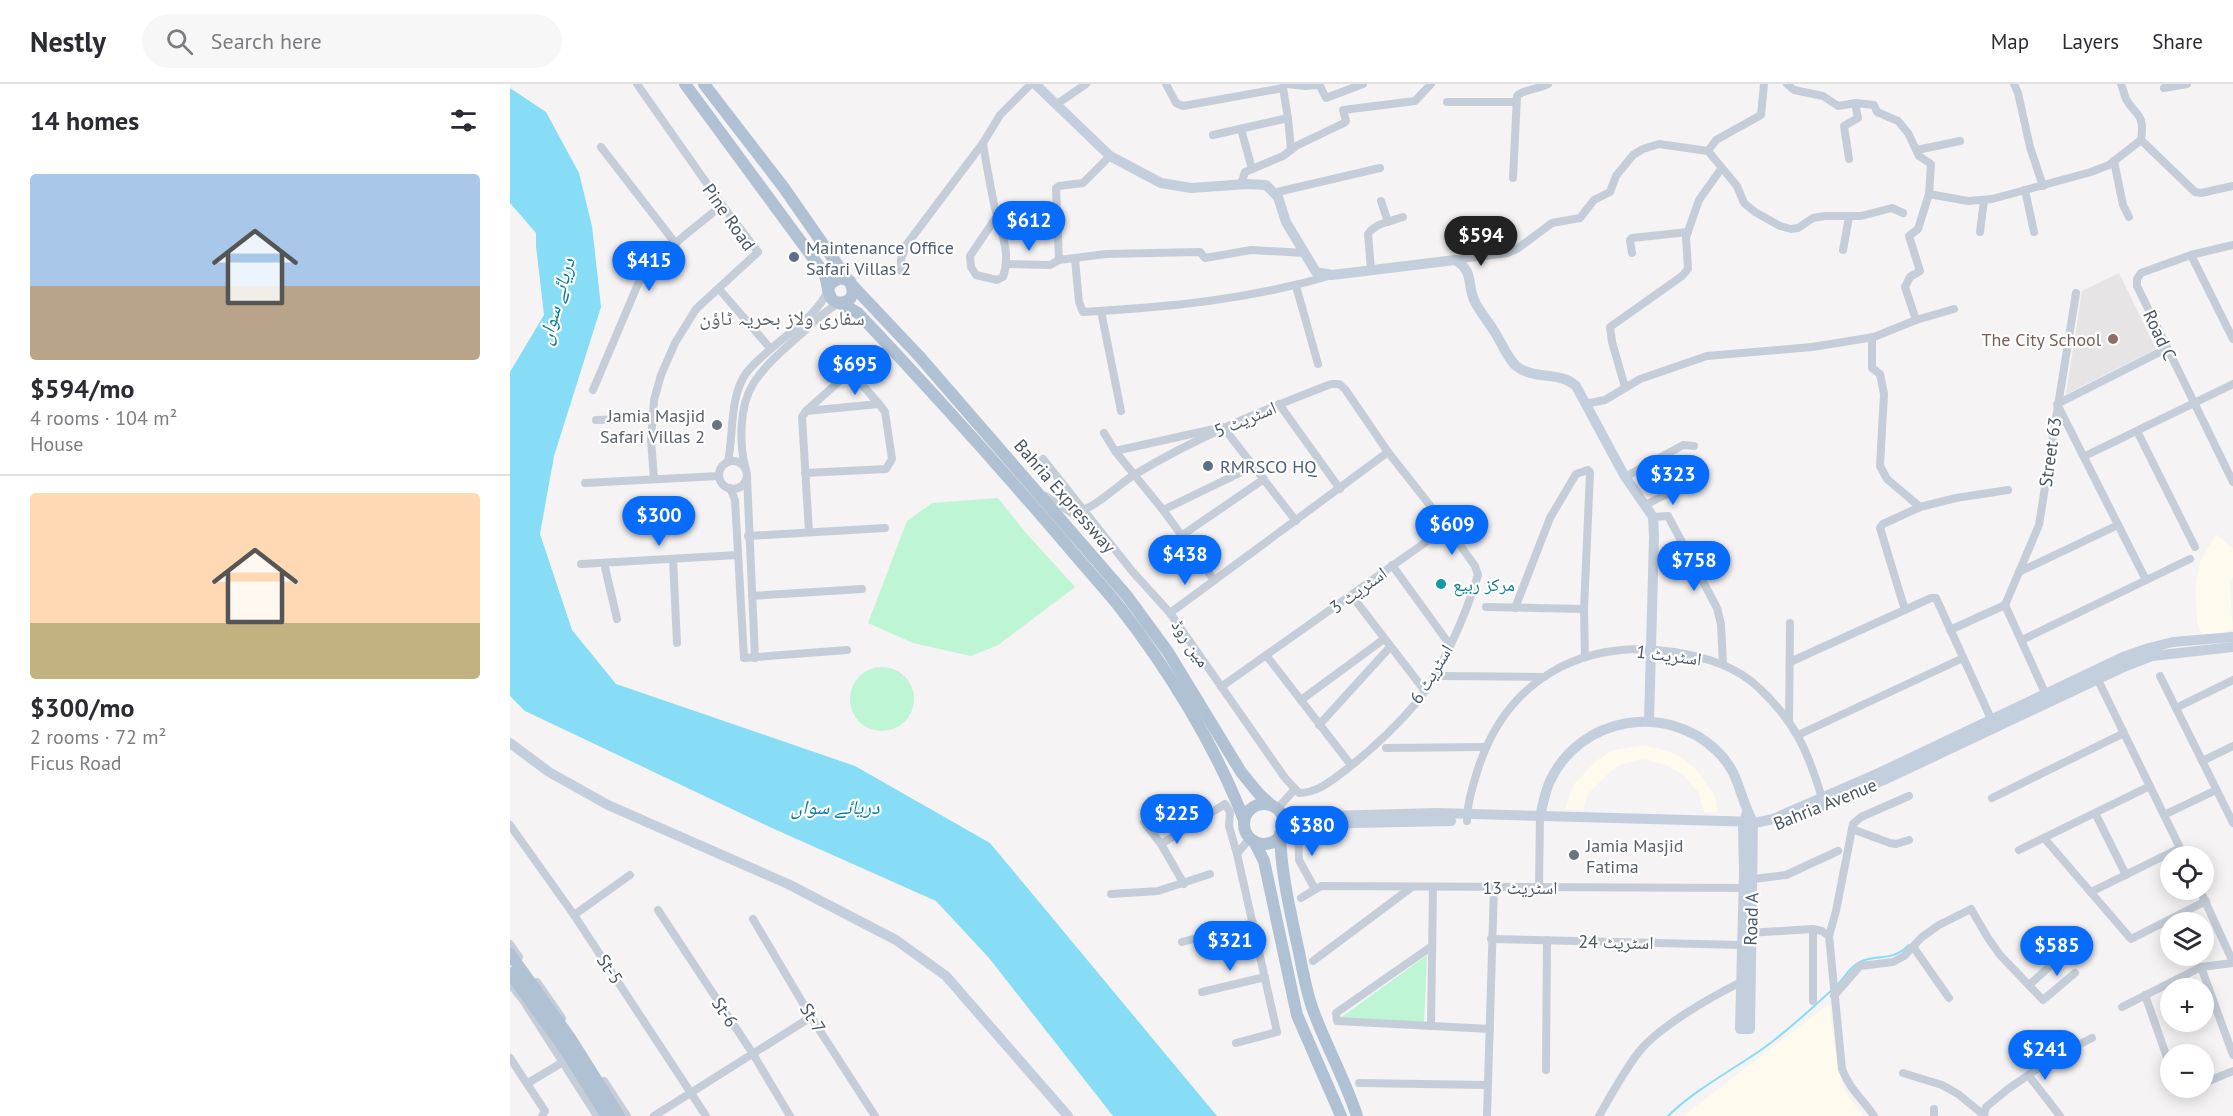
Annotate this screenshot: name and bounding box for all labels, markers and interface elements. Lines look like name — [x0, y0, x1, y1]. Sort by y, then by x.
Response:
search box — [142, 14, 562, 68]
text: Nestly — [30, 23, 106, 60]
icon: search — [163, 25, 196, 58]
text: Search here — [211, 27, 322, 55]
text: Map — [1991, 28, 2029, 55]
text: Layers — [2062, 28, 2119, 55]
text: Share — [2152, 28, 2203, 55]
text: 14 homes — [30, 104, 139, 137]
icon: filters — [447, 104, 480, 137]
street label: Pine Road — [698, 179, 760, 255]
pin: $612 — [993, 201, 1065, 252]
text: $612 — [1006, 207, 1052, 233]
icon: home — [201, 213, 309, 321]
pin: $594 — [1445, 216, 1517, 267]
text: $594 — [1458, 222, 1504, 248]
place label: Maintenance Office Safari Villas 2 — [806, 236, 954, 280]
pin: $415 — [613, 241, 685, 292]
text: $415 — [626, 247, 672, 273]
marker: Maintenance Office Safari Villas 2 — [787, 250, 801, 264]
water label: دریائے سواں — [531, 254, 581, 347]
district label: سفاری ولاز بحریہ ٹاؤن — [699, 305, 865, 331]
street label: Road C — [2138, 306, 2182, 364]
place label: The City School — [1981, 328, 2102, 351]
marker: The City School — [2106, 332, 2120, 346]
pin: $695 — [819, 345, 891, 396]
text: $695 — [832, 351, 878, 377]
text: $594/mo — [30, 372, 134, 405]
street label: اسٹریٹ 5 — [1210, 396, 1280, 442]
place label: Jamia Masjid Safari Villas 2 — [600, 404, 705, 448]
text: 4 rooms · 104 m² — [30, 405, 177, 431]
street label: Street 63 — [2034, 416, 2066, 488]
marker: Jamia Masjid Safari Villas 2 — [710, 418, 724, 432]
text: House — [30, 431, 84, 457]
street label: Bahria Expressway — [1009, 434, 1121, 558]
place label: RMRSCO HQ — [1220, 455, 1317, 478]
pin: $323 — [1637, 455, 1709, 506]
marker: RMRSCO HQ — [1201, 459, 1215, 473]
text: $323 — [1650, 461, 1696, 487]
pin: $300 — [623, 496, 695, 547]
text: $300 — [636, 502, 682, 528]
pin: $609 — [1416, 505, 1488, 556]
text: $609 — [1429, 511, 1475, 537]
icon: home — [201, 532, 309, 640]
pin: $438 — [1149, 535, 1221, 586]
text: $438 — [1162, 541, 1208, 567]
pin: $758 — [1658, 541, 1730, 592]
text: $758 — [1671, 547, 1717, 573]
street label: اسٹریٹ 3 — [1325, 561, 1391, 619]
place label: مرکز ربیع — [1453, 573, 1515, 597]
marker: مرکز ربیع — [1434, 577, 1448, 591]
street label: مین روڈ — [1167, 615, 1215, 671]
street label: اسٹریٹ 6 — [1404, 640, 1458, 708]
street label: اسٹریٹ 1 — [1635, 640, 1703, 670]
text: $300/mo — [30, 691, 134, 724]
text: 2 rooms · 72 m² — [30, 724, 166, 750]
text: Ficus Road — [30, 750, 122, 776]
street label: Bahria Avenue — [1770, 773, 1880, 835]
water label: دریائے سواں — [791, 794, 880, 820]
pin: $225 — [1141, 794, 1213, 845]
text: $225 — [1154, 800, 1200, 826]
pin: $380 — [1276, 806, 1348, 857]
text: $380 — [1289, 812, 1335, 838]
place label: Jamia Masjid Fatima — [1585, 834, 1683, 878]
map controls — [2160, 846, 2214, 1098]
button: locate — [2160, 846, 2214, 900]
marker: Jamia Masjid Fatima — [1567, 848, 1581, 862]
street label: اسٹریٹ 13 — [1482, 876, 1558, 899]
street label: Road A — [1739, 892, 1763, 946]
button: layers — [2160, 912, 2214, 966]
pin: $321 — [1194, 921, 1266, 972]
pin: $585 — [2021, 926, 2093, 977]
text: $321 — [1207, 927, 1253, 953]
street label: اسٹریٹ 24 — [1578, 930, 1654, 954]
text: $585 — [2034, 932, 2080, 958]
street label: St-5 — [592, 950, 628, 988]
button: + — [2160, 978, 2214, 1032]
street label: St-6 — [707, 993, 743, 1031]
street label: St-7 — [795, 999, 831, 1037]
pin: $241 — [2009, 1030, 2081, 1081]
text: $241 — [2022, 1036, 2068, 1062]
button: − — [2160, 1044, 2214, 1098]

